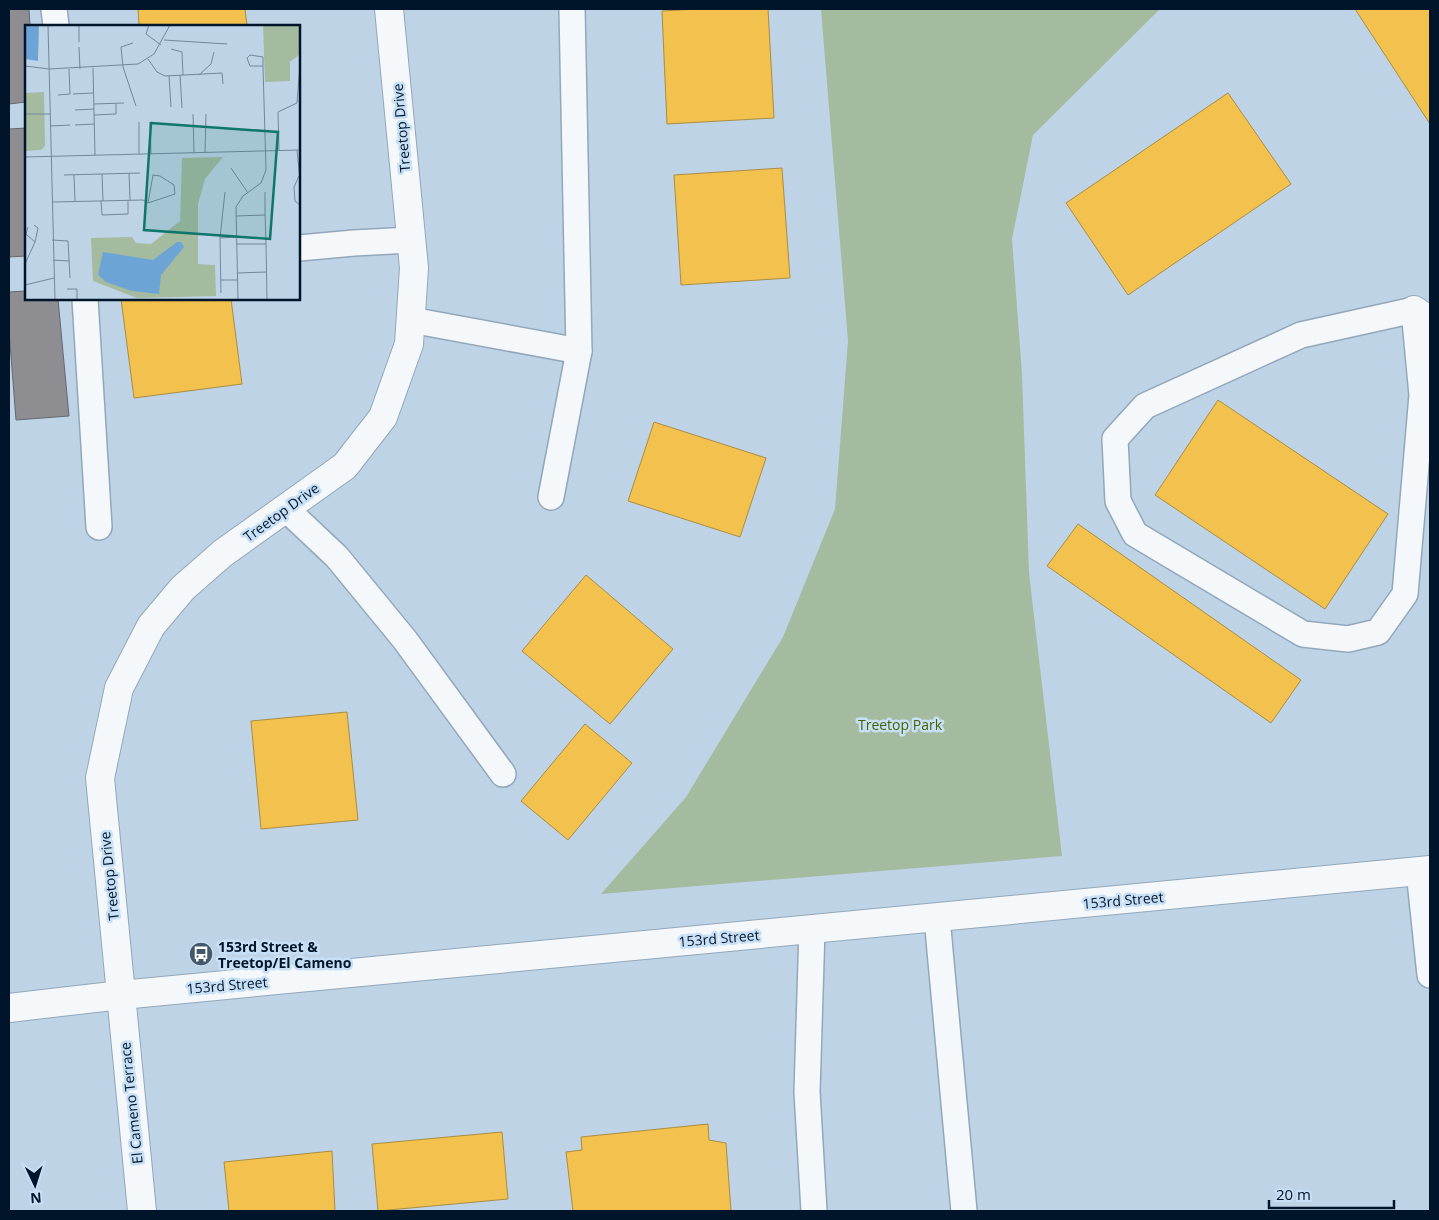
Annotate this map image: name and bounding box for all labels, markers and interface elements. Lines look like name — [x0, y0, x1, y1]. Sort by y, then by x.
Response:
inset map — [25, 25, 300, 300]
street label: Treetop Drive — [388, 83, 414, 173]
street label: Treetop Drive — [239, 478, 323, 546]
park label: Treetop Park — [858, 715, 943, 734]
street label: Treetop Drive — [95, 831, 123, 921]
street label: 153rd Street — [1082, 887, 1164, 913]
street label: 153rd Street — [678, 925, 760, 951]
place label: 153rd Street & Treetop/El Cameno — [218, 937, 352, 972]
bus stop icon: 153rd Street & Treetop/El Cameno — [188, 941, 214, 967]
street label: 153rd Street — [186, 972, 268, 998]
street label: El Cameno Terrace — [115, 1041, 147, 1165]
north arrow — [10, 1160, 60, 1210]
scale bar — [1269, 1178, 1394, 1210]
text: 20 m — [1276, 1184, 1311, 1204]
text: N — [30, 1189, 42, 1208]

